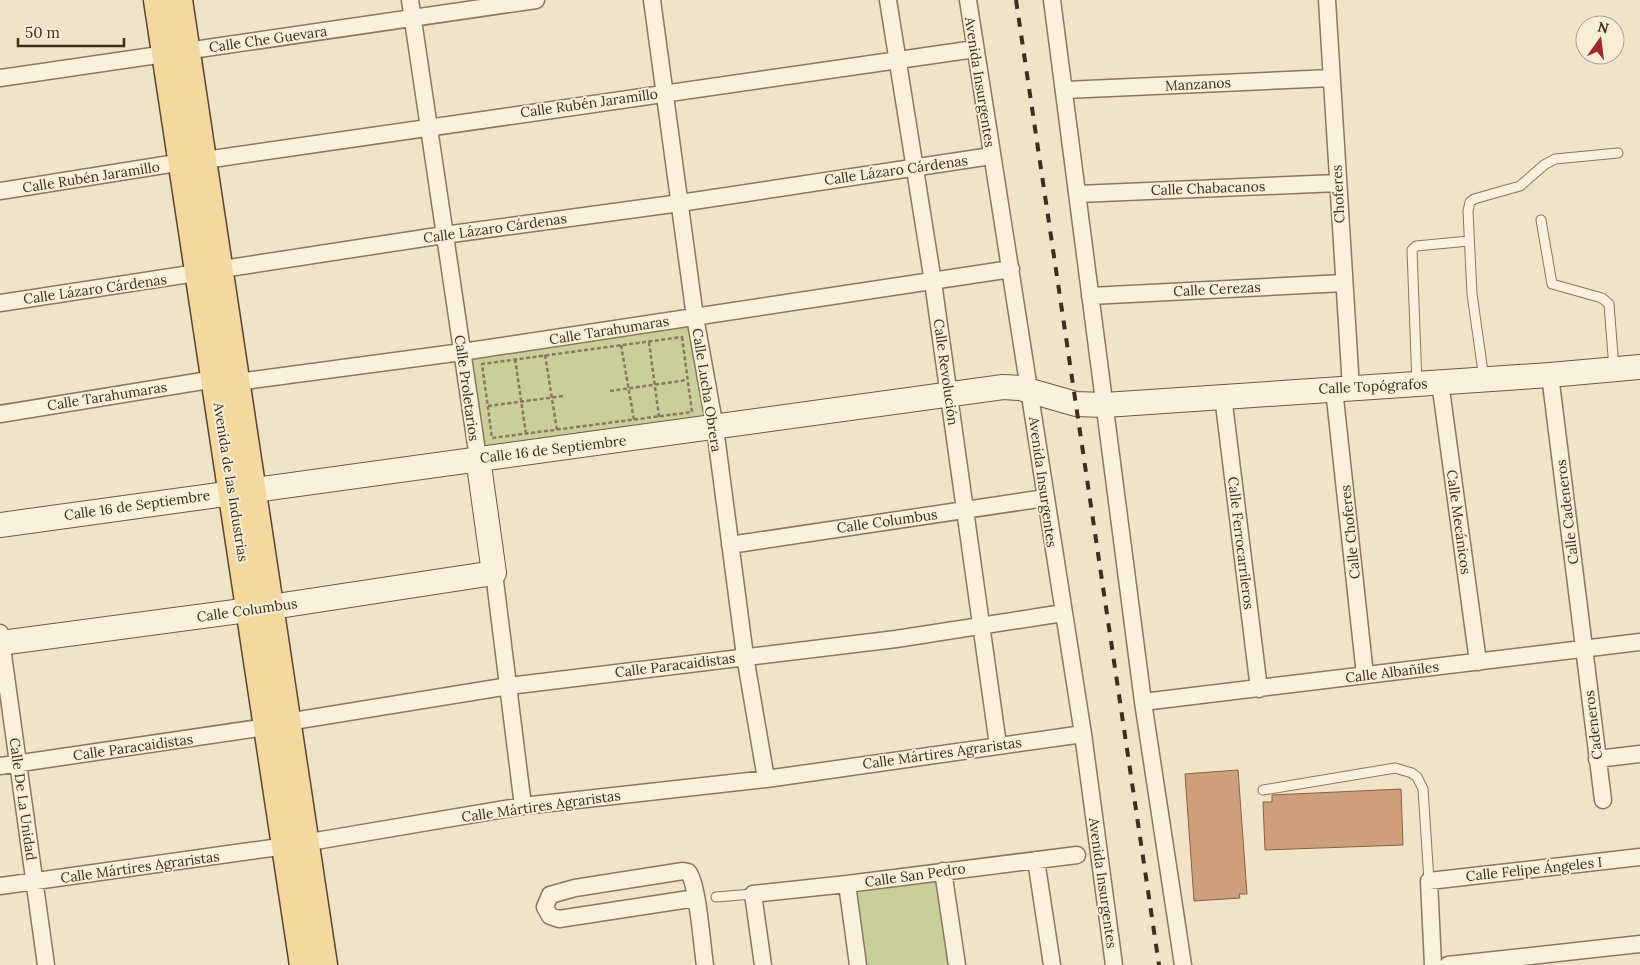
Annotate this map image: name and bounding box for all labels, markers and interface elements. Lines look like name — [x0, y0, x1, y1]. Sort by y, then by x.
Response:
scale bar — [18, 15, 124, 47]
street label: Avenida Insurgentes — [961, 15, 999, 149]
north arrow — [1575, 15, 1625, 65]
text: N — [1596, 17, 1611, 37]
street label: Calle Che Guevara — [208, 22, 328, 56]
text: 50 m — [25, 23, 60, 42]
street label: Manzanos — [1165, 73, 1231, 95]
street label: Calle Rubén Jaramillo — [519, 84, 659, 122]
street label: Calle Lázaro Cárdenas — [823, 151, 969, 189]
street label: Calle Rubén Jaramillo — [21, 157, 161, 197]
street label: Choferes — [1327, 164, 1349, 224]
street label: Calle Chabacanos — [1150, 177, 1266, 199]
street label: Calle Lázaro Cárdenas — [422, 209, 568, 247]
street label: Calle Lázaro Cárdenas — [22, 270, 168, 308]
street label: Calle Cerezas — [1173, 278, 1261, 300]
street label: Calle Tarahumaras — [548, 312, 670, 348]
street label: Calle Revolución — [930, 317, 962, 427]
street label: Calle Lucha Obrera — [688, 327, 726, 453]
street label: Calle Proletarios — [451, 334, 483, 442]
street label: Calle Topógrafos — [1318, 374, 1428, 398]
street label: Calle Tarahumaras — [46, 378, 168, 414]
street label: Avenida de las Industrias — [209, 400, 252, 563]
street label: Avenida Insurgentes — [1025, 414, 1061, 549]
street label: Calle 16 de Septiembre — [479, 431, 628, 467]
street label: Calle Cadeneros — [1552, 458, 1582, 566]
street label: Calle Mecánicos — [1443, 469, 1475, 575]
street label: Calle Ferrocarrileros — [1224, 475, 1258, 611]
street label: Calle Choferes — [1336, 484, 1364, 580]
street label: Calle 16 de Septiembre — [63, 486, 212, 524]
street label: Calle Columbus — [835, 505, 939, 537]
street label: Calle Columbus — [195, 594, 299, 626]
street label: Calle Paracaidistas — [614, 649, 736, 681]
street label: Calle Albañiles — [1344, 657, 1440, 687]
street label: Cadeneros — [1580, 689, 1606, 761]
street label: Calle Paracaidistas — [72, 730, 194, 764]
street label: Calle Mártires Agraristas — [861, 733, 1023, 773]
street label: Calle De La Unidad — [5, 736, 41, 862]
street label: Calle Mártires Agraristas — [460, 786, 622, 826]
street label: Avenida Insurgentes — [1085, 815, 1121, 950]
street label: Calle Mártires Agraristas — [59, 847, 221, 887]
street label: Calle Felipe Ángeles I — [1465, 853, 1603, 885]
street label: Calle San Pedro — [863, 859, 967, 891]

